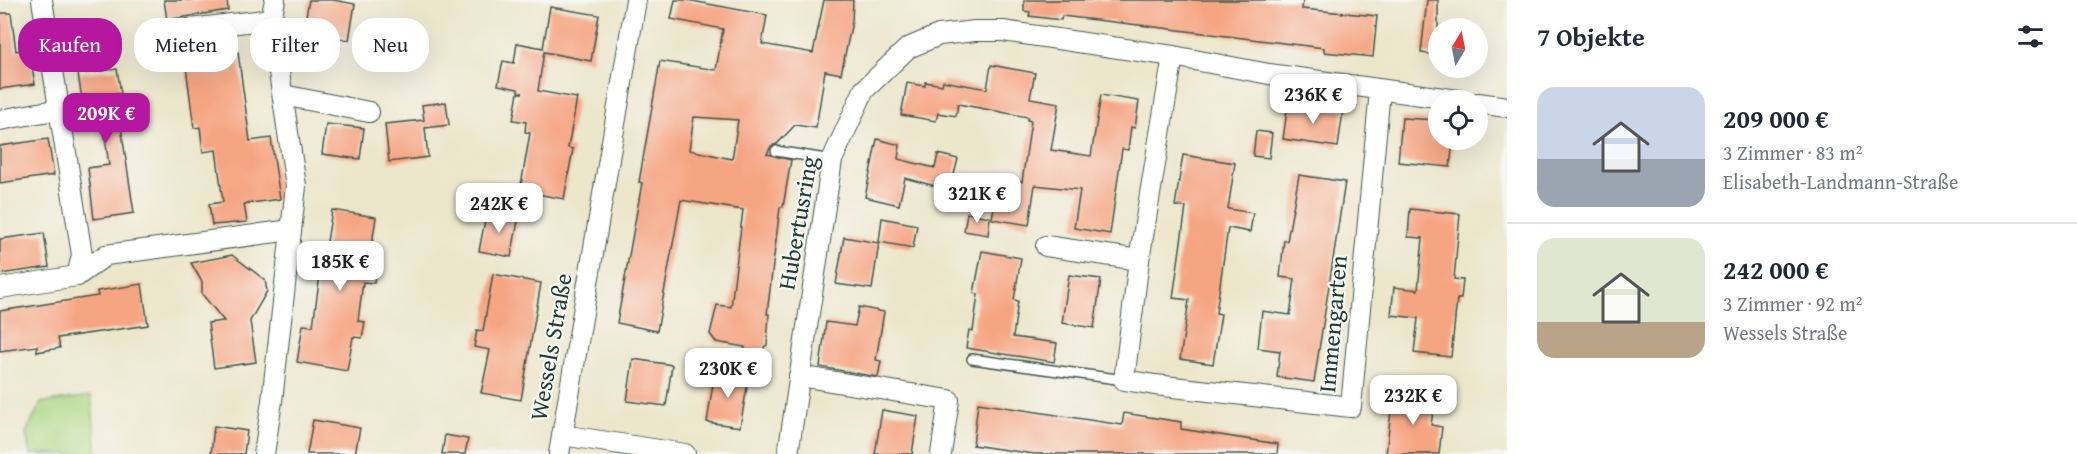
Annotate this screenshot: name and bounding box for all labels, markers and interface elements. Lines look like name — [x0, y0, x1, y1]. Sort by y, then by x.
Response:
text: 7 Objekte — [1537, 17, 1645, 56]
chip: Kaufen — [18, 18, 122, 72]
chip: Mieten — [134, 18, 238, 72]
chip: Filter — [250, 18, 340, 72]
chip: Neu — [352, 18, 429, 72]
north arrow — [1428, 18, 1488, 78]
map controls — [1428, 18, 1488, 150]
icon: filters — [2014, 20, 2047, 53]
pin: 236K € — [1264, 74, 1362, 125]
text: 236K € — [1284, 79, 1342, 108]
button: locate — [1428, 90, 1488, 150]
pin: 209K € — [57, 93, 155, 144]
text: 209K € — [77, 98, 135, 127]
text: 209 000 € — [1723, 99, 1829, 138]
icon: home — [1585, 111, 1657, 183]
text: 3 Zimmer · 83 m² — [1723, 138, 1862, 167]
street label: Hubertusring — [769, 153, 827, 293]
text: Elisabeth-Landmann-Straße — [1723, 167, 1958, 196]
pin: 321K € — [928, 173, 1026, 224]
text: 321K € — [948, 178, 1006, 207]
pin: 242K € — [450, 183, 548, 234]
text: 242K € — [470, 188, 528, 217]
pin: 185K € — [291, 241, 389, 292]
text: 185K € — [311, 246, 369, 275]
text: 242 000 € — [1723, 250, 1829, 289]
street label: Immengarten — [1309, 253, 1356, 394]
icon: home — [1585, 262, 1657, 334]
street label: Wessels Straße — [520, 270, 581, 423]
text: 3 Zimmer · 92 m² — [1723, 289, 1862, 318]
text: Wessels Straße — [1723, 318, 1847, 347]
pin: 230K € — [679, 348, 777, 399]
text: 230K € — [699, 353, 757, 382]
pin: 232K € — [1364, 375, 1462, 426]
text: 232K € — [1384, 380, 1442, 409]

